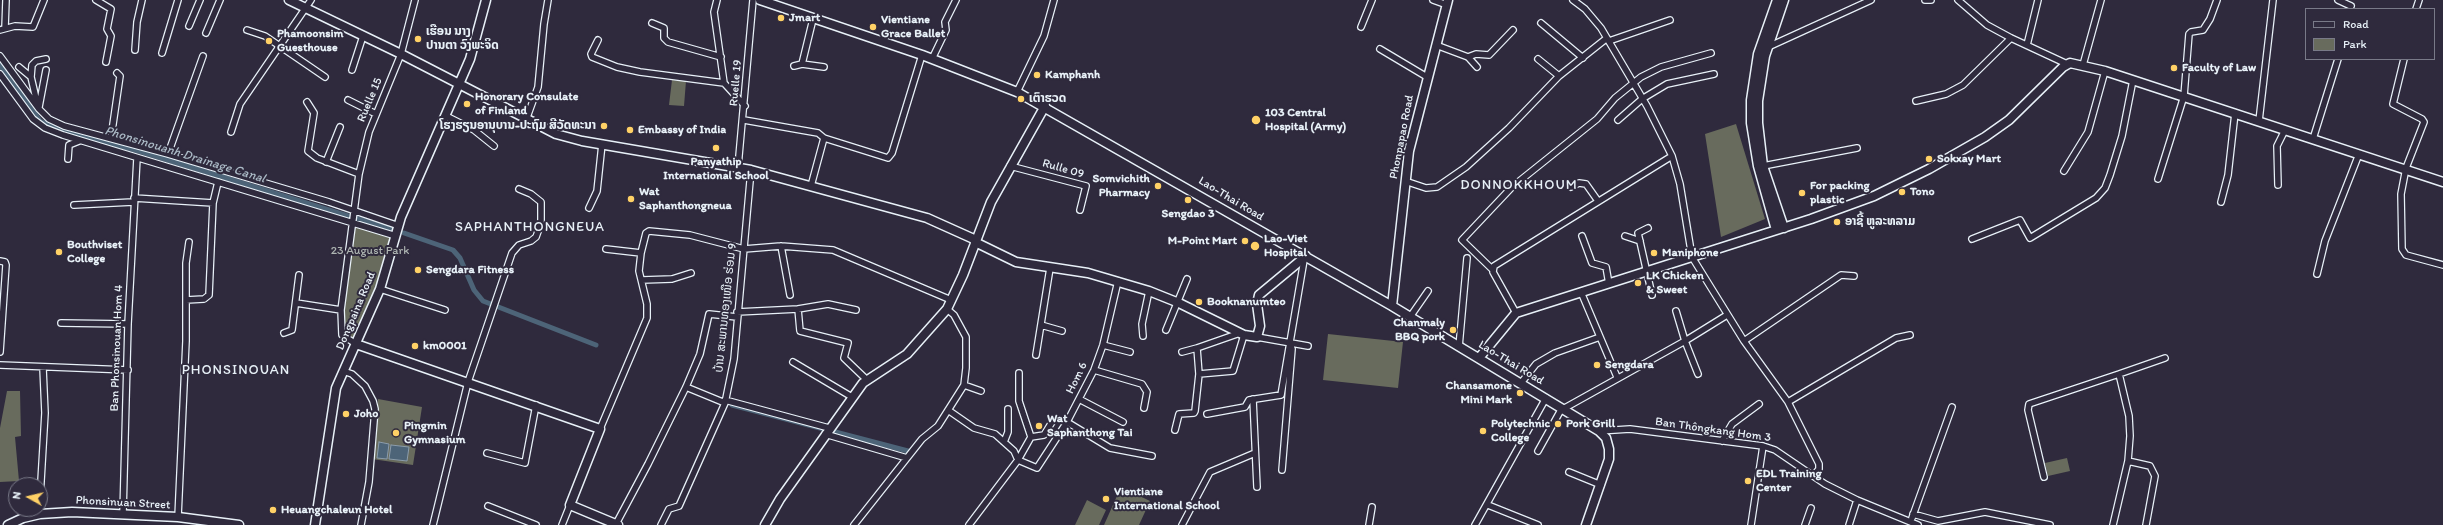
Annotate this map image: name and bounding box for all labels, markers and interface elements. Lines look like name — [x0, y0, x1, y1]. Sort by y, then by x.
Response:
legend — [2305, 8, 2435, 60]
place label: Jmart — [789, 11, 820, 25]
marker: Jmart — [776, 13, 786, 23]
place label: Vientiane Grace Ballet — [881, 13, 945, 41]
text: Road — [2343, 17, 2369, 31]
marker: Vientiane Grace Ballet — [868, 22, 878, 32]
place label: ເຮືອນ ນາງ ປານຕາ ວົງພະຈິດ — [426, 25, 499, 53]
place label: Phamoonsim Guesthouse — [277, 27, 343, 55]
marker: ເຮືອນ ນາງ ປານຕາ ວົງພະຈິດ — [413, 34, 423, 44]
marker: Phamoonsim Guesthouse — [264, 36, 274, 46]
text: Park — [2343, 37, 2367, 51]
street label: Ruelle 19 — [727, 59, 745, 107]
place label: Faculty of Law — [2182, 61, 2256, 75]
marker: Faculty of Law — [2169, 63, 2179, 73]
place label: Kamphanh — [1045, 68, 1100, 82]
marker: Kamphanh — [1032, 70, 1042, 80]
street label: Ruelle 15 — [354, 76, 386, 124]
place label: Honorary Consulate of Finland — [475, 90, 579, 118]
place label: ເຕົາຮວດ — [1029, 92, 1066, 106]
marker: ເຕົາຮວດ — [1016, 94, 1026, 104]
street label: Phonpapao Road — [1387, 94, 1417, 180]
marker: Honorary Consulate of Finland — [462, 99, 472, 109]
place label: 103 Central Hospital (Army) — [1265, 106, 1346, 134]
marker: 103 Central Hospital (Army) — [1250, 114, 1262, 126]
place label: ໂຮງຮຽນອານຸບານ-ປະຖົມ ສີວັດທະນາ — [439, 119, 596, 133]
marker: ໂຮງຮຽນອານຸບານ-ປະຖົມ ສີວັດທະນາ — [599, 121, 609, 131]
water label: Phonsinouanh Drainage Canal — [103, 123, 267, 187]
place label: Embassy of India — [638, 123, 726, 137]
marker: Embassy of India — [625, 125, 635, 135]
marker: Panyathip International School — [711, 143, 721, 153]
place label: Sokxay Mart — [1937, 152, 2001, 166]
marker: Sokxay Mart — [1924, 154, 1934, 164]
place label: Panyathip International School — [663, 155, 769, 183]
street label: Rulle 09 — [1040, 156, 1086, 182]
place label: Somvichith Pharmacy — [1092, 172, 1150, 200]
street label: Lao-Thai Road — [1195, 174, 1267, 224]
district label: DONNOKKHOUM — [1460, 177, 1578, 193]
place label: For packing plastic — [1810, 179, 1870, 207]
marker: Somvichith Pharmacy — [1153, 181, 1163, 191]
place label: Wat Saphanthongneua — [639, 185, 732, 213]
place label: Tono — [1910, 185, 1935, 199]
marker: Tono — [1897, 187, 1907, 197]
marker: For packing plastic — [1797, 188, 1807, 198]
marker: Wat Saphanthongneua — [626, 194, 636, 204]
marker: Sengdao 3 — [1183, 195, 1193, 205]
place label: Sengdao 3 — [1161, 207, 1215, 221]
place label: ອາຊີ້ ຫູລະທລາມ — [1845, 215, 1915, 229]
marker: ອາຊີ້ ຫູລະທລາມ — [1832, 217, 1842, 227]
district label: SAPHANTHONGNEUA — [455, 219, 605, 235]
place label: Lao-Viet Hospital — [1264, 232, 1308, 260]
place label: M-Point Mart — [1168, 234, 1237, 248]
marker: M-Point Mart — [1240, 236, 1250, 246]
place label: Bouthviset College — [67, 238, 122, 266]
marker: Lao-Viet Hospital — [1249, 240, 1261, 252]
street label: ບ້ານ ສະພານທອງເໜືອ ຮ່ອມ 9 — [712, 242, 740, 374]
park label: 23 August Park — [331, 244, 409, 258]
place label: Maniphone — [1662, 246, 1718, 260]
marker: Bouthviset College — [54, 247, 64, 257]
marker: Maniphone — [1649, 248, 1659, 258]
place label: Sengdara Fitness — [426, 263, 514, 277]
marker: Sengdara Fitness — [413, 265, 423, 275]
place label: LK Chicken & Sweet — [1646, 269, 1704, 297]
street label: Dongpaina Road — [333, 270, 379, 352]
marker: LK Chicken & Sweet — [1633, 278, 1643, 288]
street label: Ban Phonsinouan Hom 4 — [108, 284, 126, 412]
place label: Booknanumteo — [1207, 295, 1286, 309]
marker: Booknanumteo — [1194, 297, 1204, 307]
place label: Chanmaly BBQ pork — [1393, 316, 1445, 344]
marker: Chanmaly BBQ pork — [1448, 325, 1458, 335]
street label: Lao-Thai Road — [1475, 338, 1547, 388]
place label: km0001 — [423, 339, 467, 353]
marker: km0001 — [410, 341, 420, 351]
place label: Sengdara — [1605, 358, 1654, 372]
street label: Hom 6 — [1063, 360, 1091, 396]
marker: Sengdara — [1592, 360, 1602, 370]
district label: PHONSINOUAN — [182, 362, 290, 378]
place label: Chansamone Mini Mark — [1446, 379, 1512, 407]
marker: Chansamone Mini Mark — [1515, 388, 1525, 398]
place label: Joho — [354, 407, 378, 421]
marker: Joho — [341, 409, 351, 419]
place label: Wat Saphanthong Tai — [1047, 412, 1132, 440]
street label: Ban Thôngkang Hom 3 — [1654, 415, 1772, 445]
place label: Polytechnic College — [1491, 417, 1550, 445]
place label: Pork Grill — [1566, 417, 1615, 431]
place label: Pingmin Gymnasium — [404, 419, 465, 447]
marker: Pork Grill — [1553, 419, 1563, 429]
marker: Wat Saphanthong Tai — [1034, 421, 1044, 431]
marker: Polytechnic College — [1478, 426, 1488, 436]
marker: Pingmin Gymnasium — [391, 428, 401, 438]
place label: EDL Training Center — [1756, 467, 1822, 495]
marker: EDL Training Center — [1743, 476, 1753, 486]
north arrow — [8, 477, 48, 517]
place label: Vientiane International School — [1114, 485, 1220, 513]
text: N — [10, 491, 24, 500]
street label: Phonsinuan Street — [75, 493, 171, 513]
marker: Vientiane International School — [1101, 494, 1111, 504]
place label: Heuangchaleun Hotel — [281, 503, 392, 517]
marker: Heuangchaleun Hotel — [268, 505, 278, 515]

